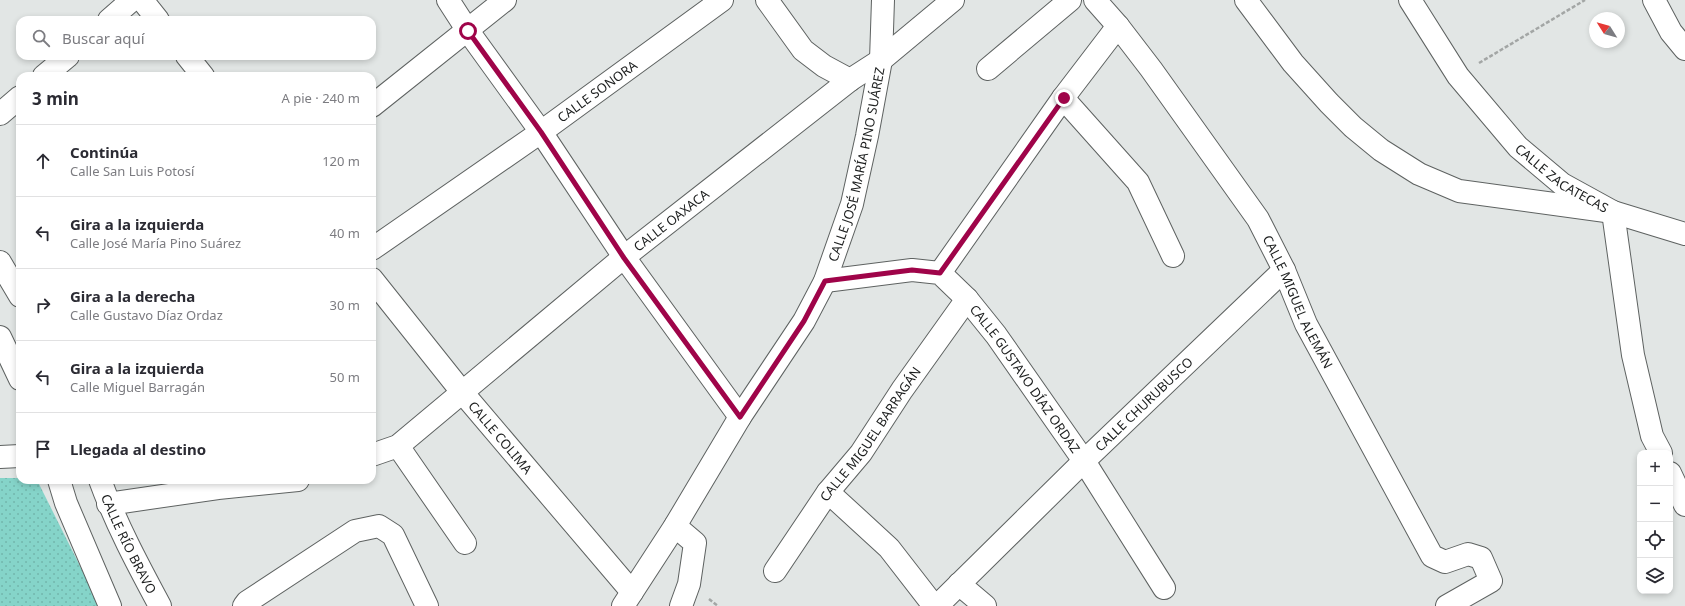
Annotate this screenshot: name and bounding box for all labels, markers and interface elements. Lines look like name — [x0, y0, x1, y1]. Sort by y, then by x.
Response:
north arrow — [1589, 12, 1625, 48]
search box — [16, 16, 376, 60]
route start — [459, 22, 477, 40]
icon: search — [30, 27, 52, 49]
text: Buscar aquí — [62, 28, 145, 48]
street label: CALLE SONORA — [554, 56, 641, 126]
street label: CALLE JOSÉ MARÍA PINO SUÁREZ — [824, 66, 889, 264]
text: 3 min — [32, 87, 79, 110]
text: A pie · 240 m — [282, 89, 360, 107]
route end — [1055, 89, 1073, 107]
street label: CALLE ZACATECAS — [1512, 140, 1612, 217]
text: Continúa — [70, 142, 138, 162]
icon: ahead — [32, 150, 54, 172]
text: 120 m — [322, 152, 360, 170]
text: Calle San Luis Potosí — [70, 162, 194, 180]
street label: CALLE OAXACA — [630, 184, 713, 255]
text: Gira a la izquierda — [70, 214, 204, 234]
icon: left — [32, 222, 54, 244]
text: 40 m — [330, 224, 360, 242]
street label: CALLE MIGUEL ALEMÁN — [1259, 232, 1337, 372]
text: Calle José María Pino Suárez — [70, 234, 241, 252]
text: Gira a la derecha — [70, 286, 195, 306]
icon: right — [32, 294, 54, 316]
text: 30 m — [330, 296, 360, 314]
street label: CALLE GUSTAVO DÍAZ ORDAZ — [966, 301, 1085, 456]
text: Calle Gustavo Díaz Ordaz — [70, 306, 223, 324]
street label: CALLE CHURUBUSCO — [1091, 353, 1197, 455]
text: Gira a la izquierda — [70, 358, 204, 378]
street label: CALLE MIGUEL BARRAGÁN — [815, 363, 925, 505]
icon: left — [32, 366, 54, 388]
text: 50 m — [330, 368, 360, 386]
text: Calle Miguel Barragán — [70, 378, 205, 396]
street label: CALLE COLIMA — [464, 397, 537, 478]
icon: arrive — [32, 438, 54, 460]
text: Llegada al destino — [70, 439, 206, 459]
map controls — [1637, 450, 1673, 594]
button: + — [1637, 450, 1673, 486]
button: − — [1637, 486, 1673, 522]
street label: CALLE RÍO BRAVO — [97, 491, 161, 597]
button: locate — [1637, 522, 1673, 558]
button: layers — [1637, 558, 1673, 594]

